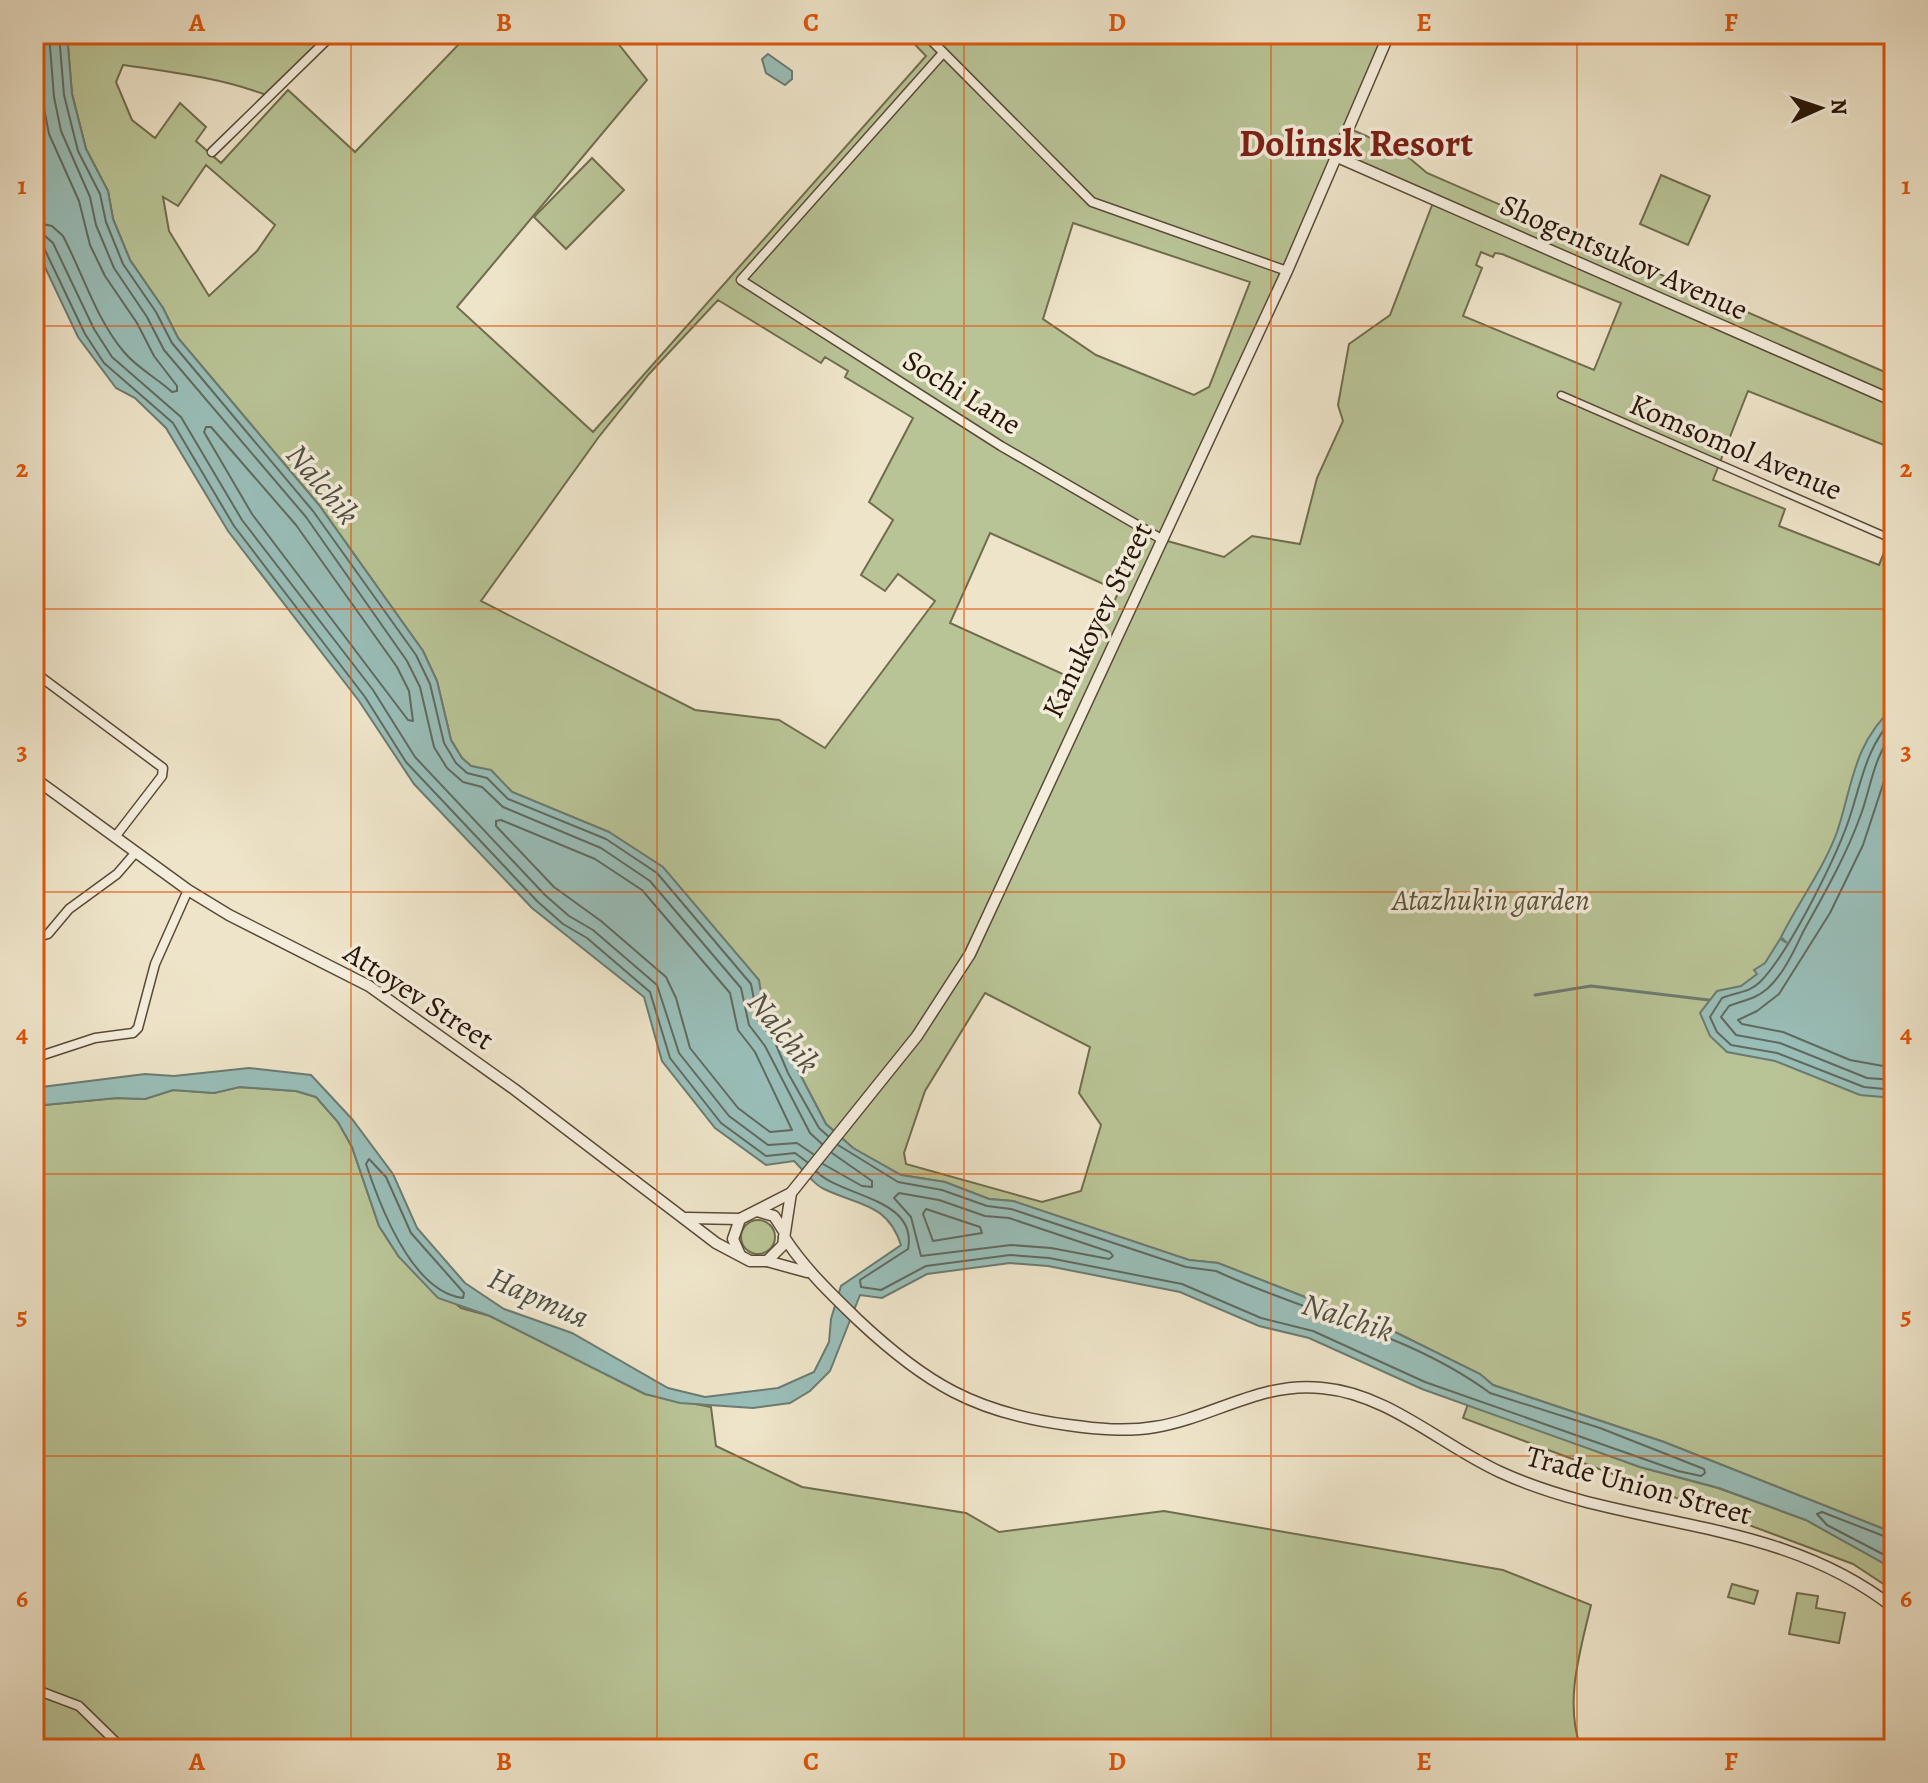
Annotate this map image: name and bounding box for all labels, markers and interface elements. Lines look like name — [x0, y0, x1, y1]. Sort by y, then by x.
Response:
text: A — [188, 5, 206, 40]
text: B — [496, 5, 512, 40]
text: C — [803, 5, 819, 40]
text: D — [1108, 5, 1126, 40]
text: E — [1416, 5, 1432, 40]
text: F — [1724, 5, 1738, 40]
north arrow — [1780, 68, 1860, 148]
text: N — [1824, 98, 1854, 116]
district label: Dolinsk Resort — [1239, 117, 1473, 169]
text: 1 — [17, 168, 27, 203]
text: 1 — [1901, 168, 1911, 203]
street label: Shogentsukov Avenue — [1494, 184, 1754, 330]
street label: Sochi Lane — [895, 340, 1029, 444]
street label: Komsomol Avenue — [1624, 384, 1848, 510]
water label: Nalchik — [276, 434, 370, 534]
text: 2 — [16, 451, 29, 486]
text: 2 — [1900, 451, 1913, 486]
street label: Kanukoyev Street — [1032, 515, 1162, 725]
text: 3 — [16, 733, 28, 768]
text: 3 — [1900, 733, 1912, 768]
park label: Atazhukin garden — [1390, 880, 1590, 920]
street label: Attoyev Street — [335, 932, 502, 1059]
water label: Nalchik — [737, 982, 831, 1082]
text: 4 — [16, 1016, 28, 1051]
text: 4 — [1900, 1016, 1912, 1051]
water label: Нартия — [482, 1255, 596, 1339]
water label: Nalchik — [1297, 1282, 1399, 1352]
text: 5 — [16, 1298, 28, 1333]
text: 5 — [1900, 1298, 1912, 1333]
street label: Trade Union Street — [1522, 1436, 1756, 1534]
text: 6 — [16, 1581, 28, 1616]
text: 6 — [1900, 1581, 1912, 1616]
text: A — [188, 1744, 206, 1779]
text: B — [496, 1744, 512, 1779]
text: C — [803, 1744, 819, 1779]
text: D — [1108, 1744, 1126, 1779]
text: E — [1416, 1744, 1432, 1779]
text: F — [1724, 1744, 1738, 1779]

